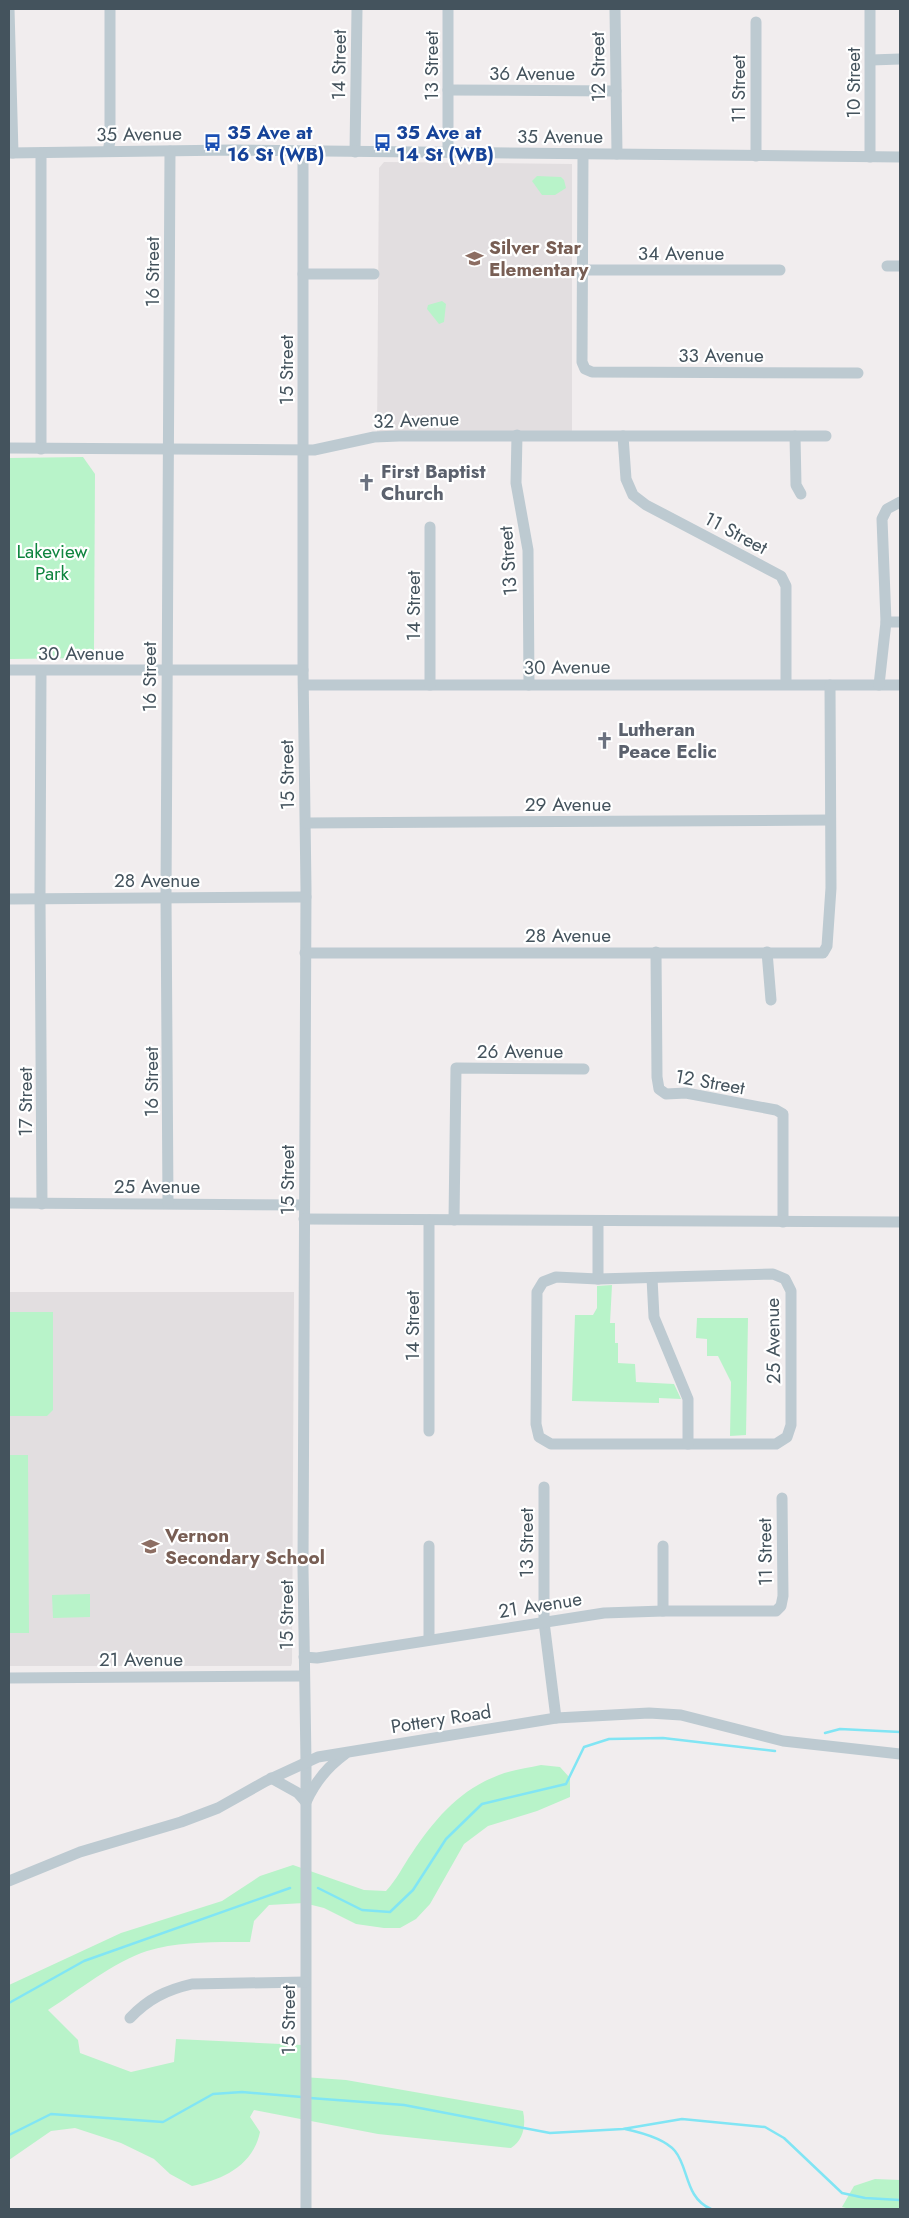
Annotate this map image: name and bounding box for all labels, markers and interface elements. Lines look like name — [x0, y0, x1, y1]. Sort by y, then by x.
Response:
street label: 14 Street — [325, 29, 353, 101]
street label: 13 Street — [418, 31, 445, 101]
street label: 12 Street — [584, 31, 612, 102]
street label: 10 Street — [840, 47, 867, 118]
street label: 11 Street — [725, 54, 752, 123]
street label: 36 Avenue — [489, 60, 575, 87]
place label: 35 Ave at 16 St (WB) — [227, 119, 325, 168]
place label: 35 Ave at 14 St (WB) — [396, 119, 494, 168]
street label: 35 Avenue — [96, 120, 182, 148]
street label: 35 Avenue — [517, 123, 603, 150]
bus stop icon: 35 Ave at 16 St (WB) — [203, 133, 223, 153]
bus stop icon: 35 Ave at 14 St (WB) — [372, 133, 392, 153]
place label: Silver Star Elementary — [489, 234, 590, 283]
street label: 16 Street — [139, 236, 166, 307]
street label: 34 Avenue — [638, 240, 724, 267]
school or university icon: Silver Star Elementary — [465, 248, 485, 268]
street label: 15 Street — [273, 334, 300, 405]
street label: 33 Avenue — [678, 342, 764, 369]
street label: 32 Avenue — [373, 405, 460, 435]
place label: First Baptist Church — [381, 458, 486, 507]
church icon: First Baptist Church — [357, 472, 377, 492]
street label: 11 Street — [700, 505, 773, 561]
street label: 13 Street — [492, 525, 524, 597]
park label: Lakeview Park — [17, 538, 88, 587]
street label: 14 Street — [400, 570, 427, 641]
street label: 30 Avenue — [38, 640, 125, 667]
street label: 16 Street — [136, 641, 163, 712]
street label: 30 Avenue — [523, 653, 611, 681]
place label: Lutheran Peace Eclic — [618, 716, 717, 765]
church icon: Lutheran Peace Eclic — [594, 730, 614, 750]
street label: 15 Street — [273, 739, 301, 810]
street label: 29 Avenue — [525, 791, 612, 818]
street label: 28 Avenue — [114, 867, 200, 894]
street label: 28 Avenue — [525, 922, 611, 949]
street label: 26 Avenue — [477, 1038, 564, 1065]
street label: 16 Street — [138, 1046, 165, 1117]
street label: 12 Street — [673, 1063, 747, 1101]
street label: 17 Street — [12, 1067, 39, 1137]
street label: 15 Street — [274, 1144, 301, 1215]
street label: 25 Avenue — [114, 1173, 200, 1200]
street label: 14 Street — [399, 1290, 426, 1361]
street label: 25 Avenue — [759, 1297, 787, 1384]
street label: 13 Street — [513, 1508, 540, 1578]
street label: 11 Street — [751, 1517, 779, 1586]
place label: Vernon Secondary School — [164, 1522, 325, 1571]
school or university icon: Vernon Secondary School — [141, 1536, 161, 1556]
street label: 15 Street — [273, 1579, 300, 1650]
street label: 21 Avenue — [496, 1585, 584, 1625]
street label: 21 Avenue — [99, 1646, 183, 1673]
street label: Pottery Road — [389, 1698, 493, 1740]
street label: 15 Street — [275, 1984, 302, 2055]

